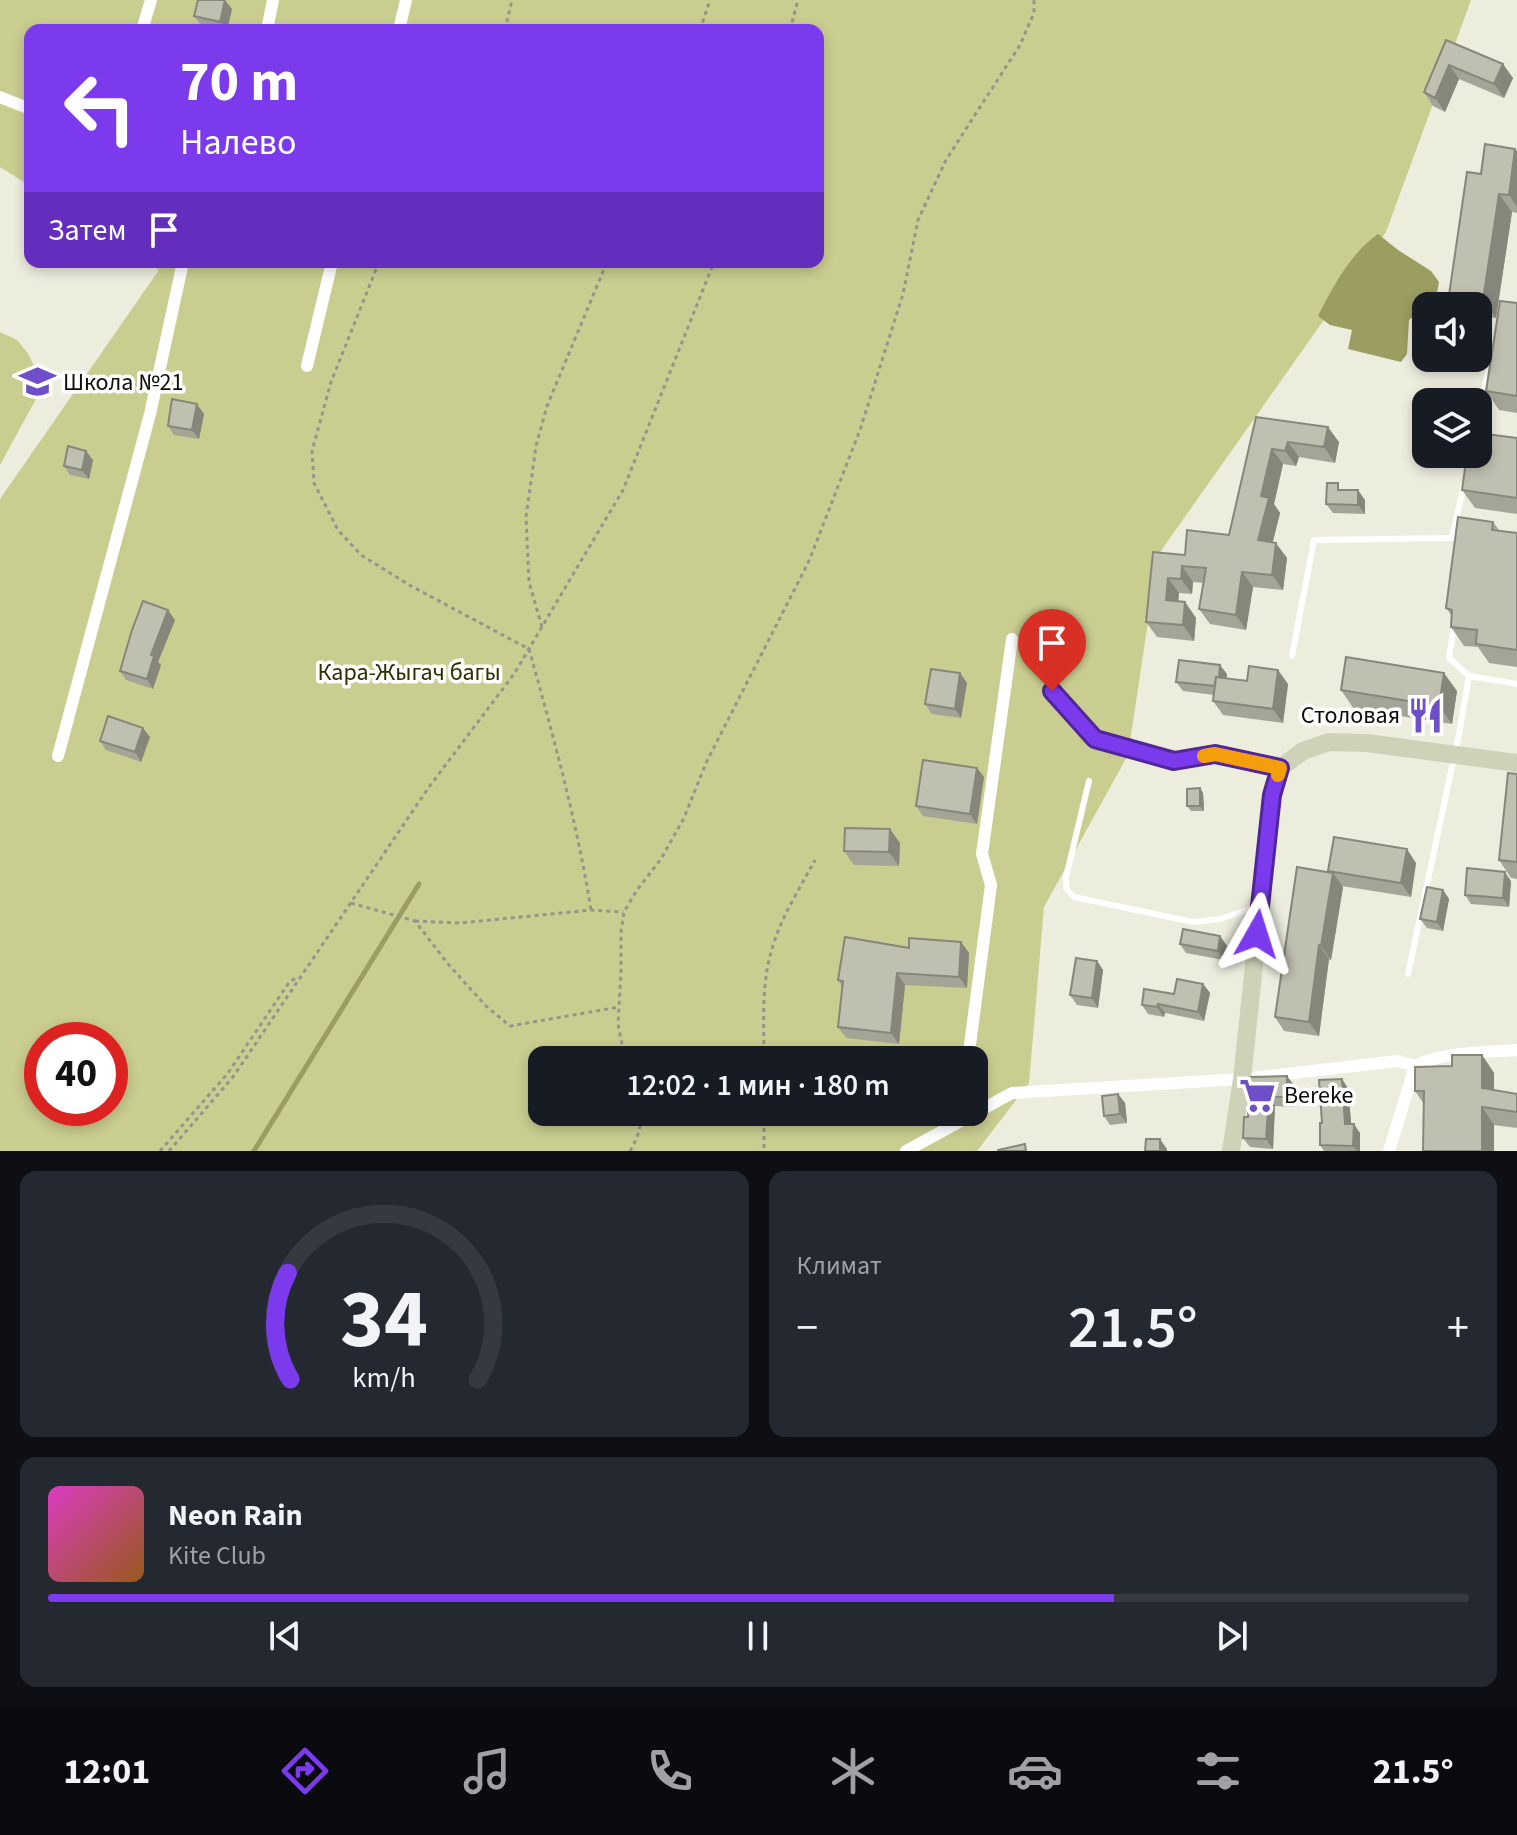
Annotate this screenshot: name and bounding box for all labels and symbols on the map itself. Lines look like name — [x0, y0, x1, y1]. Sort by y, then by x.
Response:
school or university icon: Школа №21 — [18, 363, 56, 401]
place label: Школа №21 — [63, 365, 183, 400]
pin — [1018, 609, 1086, 691]
park label: Кара-Жыгач багы — [317, 655, 501, 690]
restaurant icon: Столовая — [1407, 696, 1445, 734]
place label: Столовая — [1301, 698, 1400, 733]
position arrow — [1215, 892, 1299, 976]
speed limit sign: 40 — [24, 1022, 128, 1126]
supermarket icon: Bereke — [1239, 1076, 1277, 1114]
place label: Bereke — [1284, 1078, 1353, 1113]

